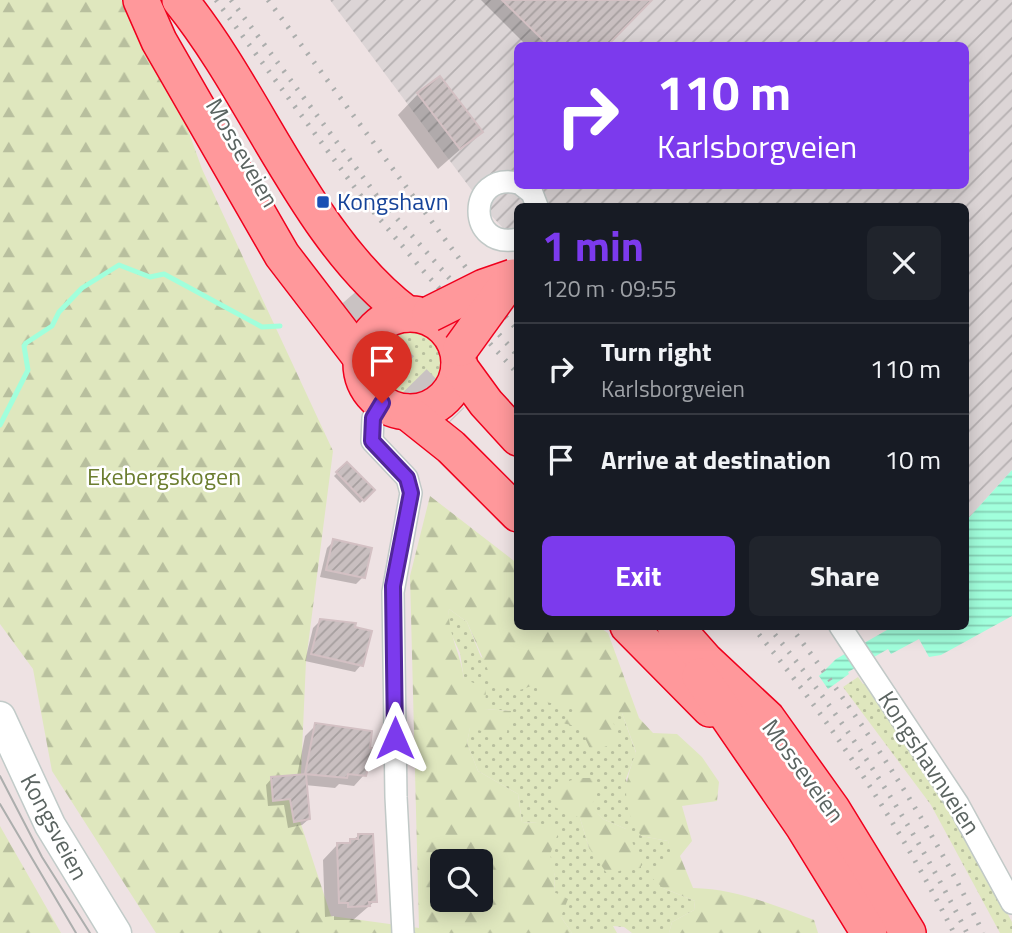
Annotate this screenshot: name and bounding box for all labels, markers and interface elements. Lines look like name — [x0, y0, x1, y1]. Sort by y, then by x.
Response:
text: 110 m — [657, 54, 791, 129]
icon: right — [542, 70, 633, 161]
street label: Mosseveien — [197, 91, 289, 214]
text: Karlsborgveien — [657, 122, 857, 170]
place label: Kongshavn — [337, 183, 449, 219]
marker: Kongshavn — [315, 194, 331, 210]
text: 1 min — [542, 213, 644, 277]
button: close — [867, 226, 941, 300]
text: 120 m · 09:55 — [542, 271, 677, 306]
pin — [352, 331, 412, 403]
text: Turn right — [601, 332, 712, 371]
icon: arrive — [363, 342, 401, 380]
text: 110 m — [870, 349, 941, 388]
icon: right — [542, 350, 580, 388]
text: Karlsborgveien — [601, 371, 745, 406]
text: Arrive at destination — [601, 440, 831, 479]
text: 10 m — [884, 440, 941, 479]
icon: arrive — [542, 441, 580, 479]
park label: Ekebergskogen — [87, 458, 241, 494]
button: Exit — [542, 536, 735, 616]
button: Share — [749, 536, 941, 616]
street label: Kongshavnveien — [870, 683, 990, 842]
position arrow — [358, 701, 432, 775]
street label: Mosseveien — [754, 711, 854, 830]
street label: Kongsveien — [12, 767, 98, 886]
map controls — [430, 849, 493, 912]
button: search — [430, 849, 493, 912]

